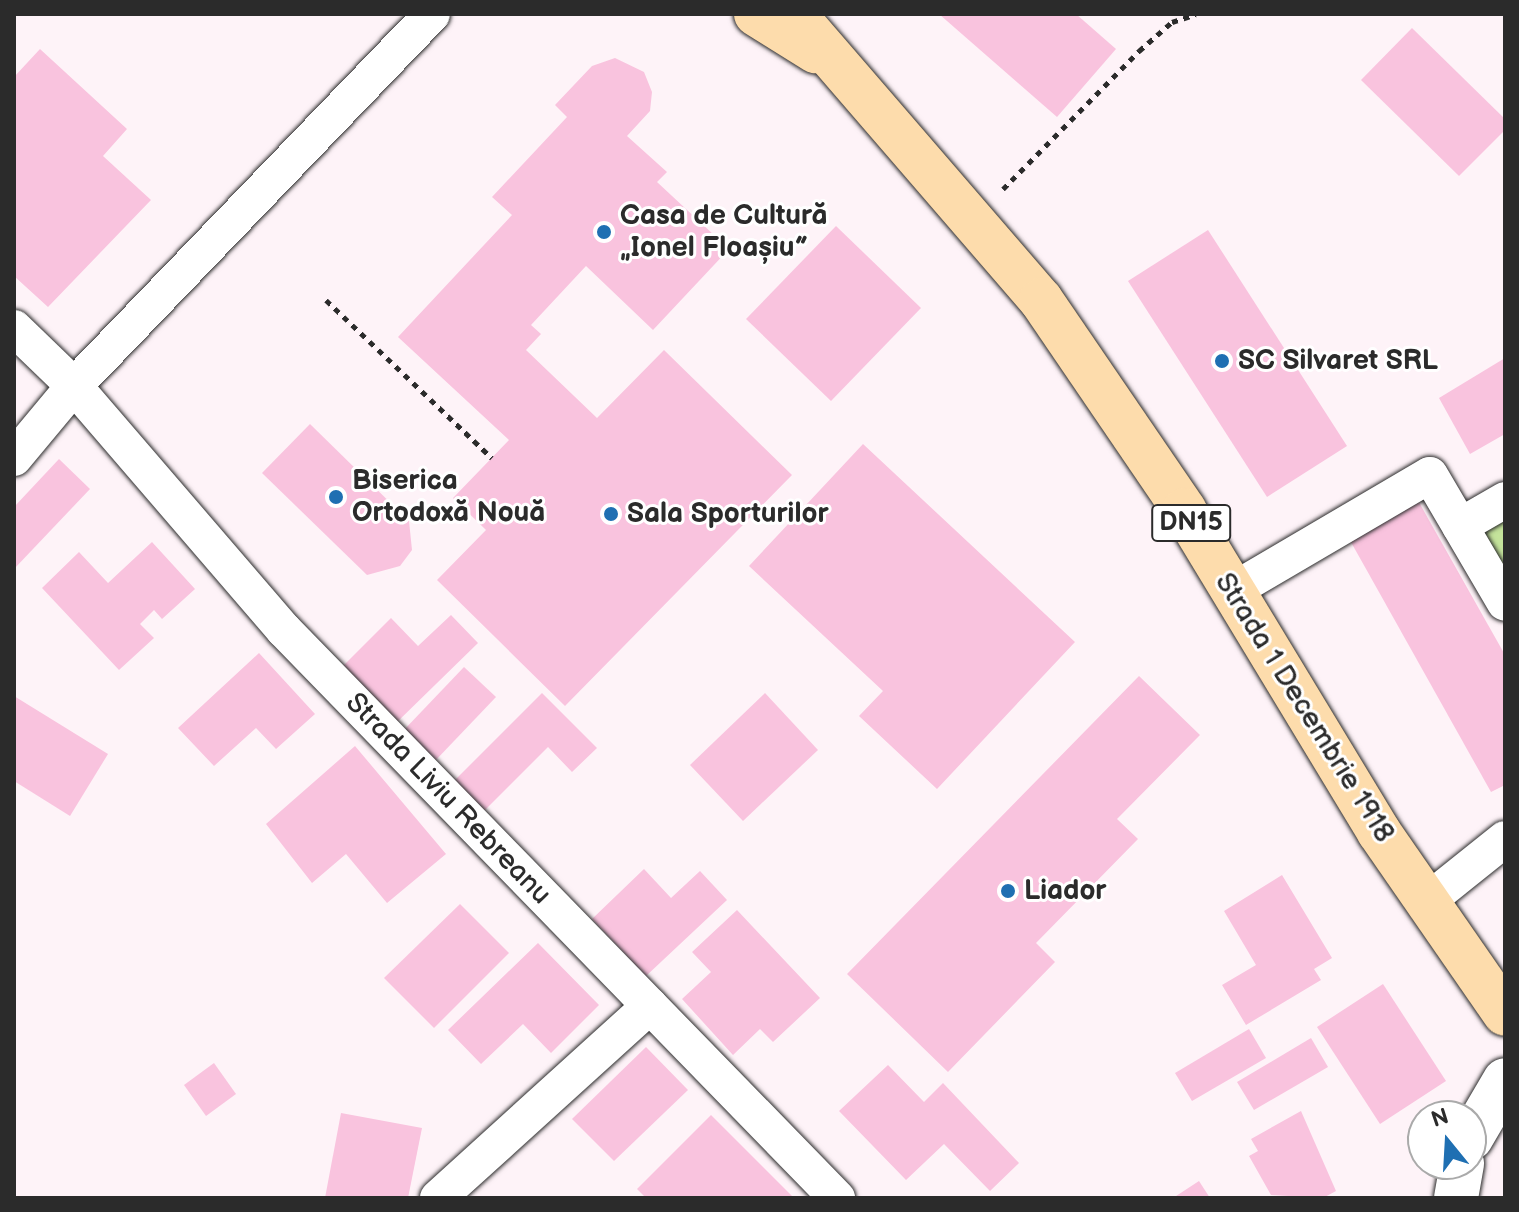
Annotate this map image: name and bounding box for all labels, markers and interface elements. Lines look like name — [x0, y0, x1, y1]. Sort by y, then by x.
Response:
place label: Casa de Cultură „Ionel Floașiu” — [620, 199, 828, 265]
marker: Casa de Cultură „Ionel Floașiu” — [595, 223, 613, 241]
place label: SC Silvaret SRL — [1238, 344, 1438, 378]
marker: SC Silvaret SRL — [1213, 352, 1231, 370]
place label: Biserica Ortodoxă Nouă — [352, 464, 545, 530]
marker: Biserica Ortodoxă Nouă — [327, 488, 345, 506]
place label: Sala Sporturilor — [627, 497, 829, 531]
road number: DN15 — [1151, 501, 1231, 545]
marker: Sala Sporturilor — [602, 505, 620, 523]
street label: Strada 1 Decembrie 1918 — [1207, 567, 1401, 849]
street label: Strada Liviu Rebreanu — [338, 686, 558, 912]
place label: Liador — [1024, 874, 1107, 908]
marker: Liador — [999, 882, 1017, 900]
north arrow — [1407, 1100, 1487, 1180]
text: N — [1428, 1103, 1452, 1134]

